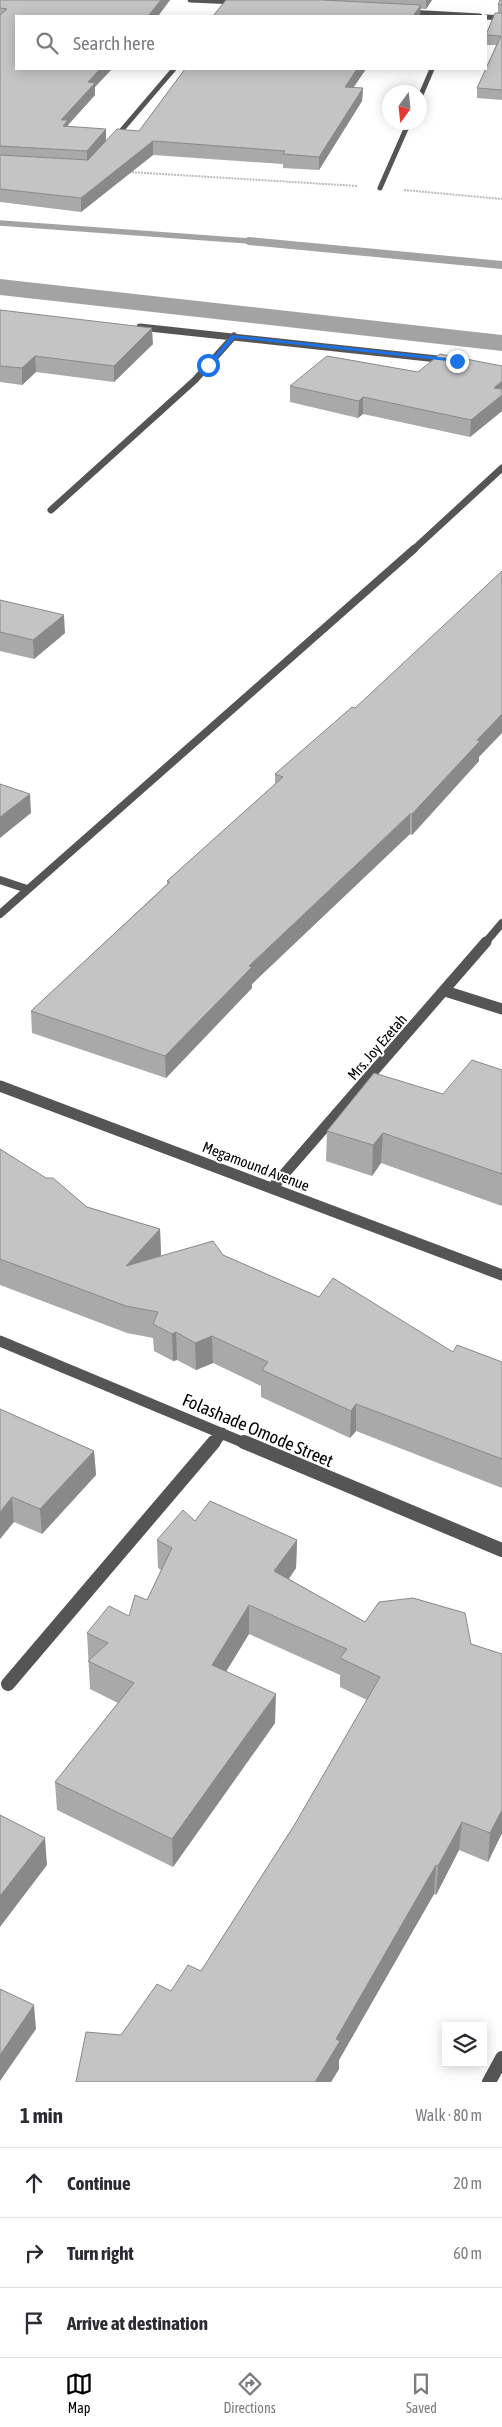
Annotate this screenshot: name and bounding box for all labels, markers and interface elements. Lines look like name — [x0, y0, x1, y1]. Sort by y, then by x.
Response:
search box — [15, 15, 487, 70]
icon: search — [33, 29, 61, 57]
text: Search here — [73, 32, 155, 54]
north arrow — [382, 85, 427, 130]
route end — [446, 350, 469, 373]
route start — [197, 354, 220, 377]
street label: Mrs. Joy Ezetah — [344, 1011, 410, 1083]
street label: Megamound Avenue — [200, 1138, 312, 1194]
street label: Folashade Omode Street — [179, 1389, 337, 1471]
map controls — [442, 2022, 487, 2067]
button: layers — [442, 2022, 487, 2067]
text: 1 min — [20, 2103, 63, 2127]
text: Walk · 80 m — [416, 2106, 482, 2124]
icon: ahead — [20, 2169, 48, 2197]
text: Continue — [67, 2172, 131, 2194]
text: 20 m — [453, 2174, 482, 2192]
icon: right — [20, 2239, 48, 2267]
text: Turn right — [67, 2242, 134, 2264]
text: 60 m — [453, 2244, 482, 2262]
icon: arrive — [20, 2309, 48, 2337]
text: Arrive at destination — [67, 2312, 208, 2334]
tab: Map — [65, 2370, 93, 2416]
tab: Directions — [223, 2370, 276, 2416]
tab: Saved — [406, 2370, 437, 2416]

